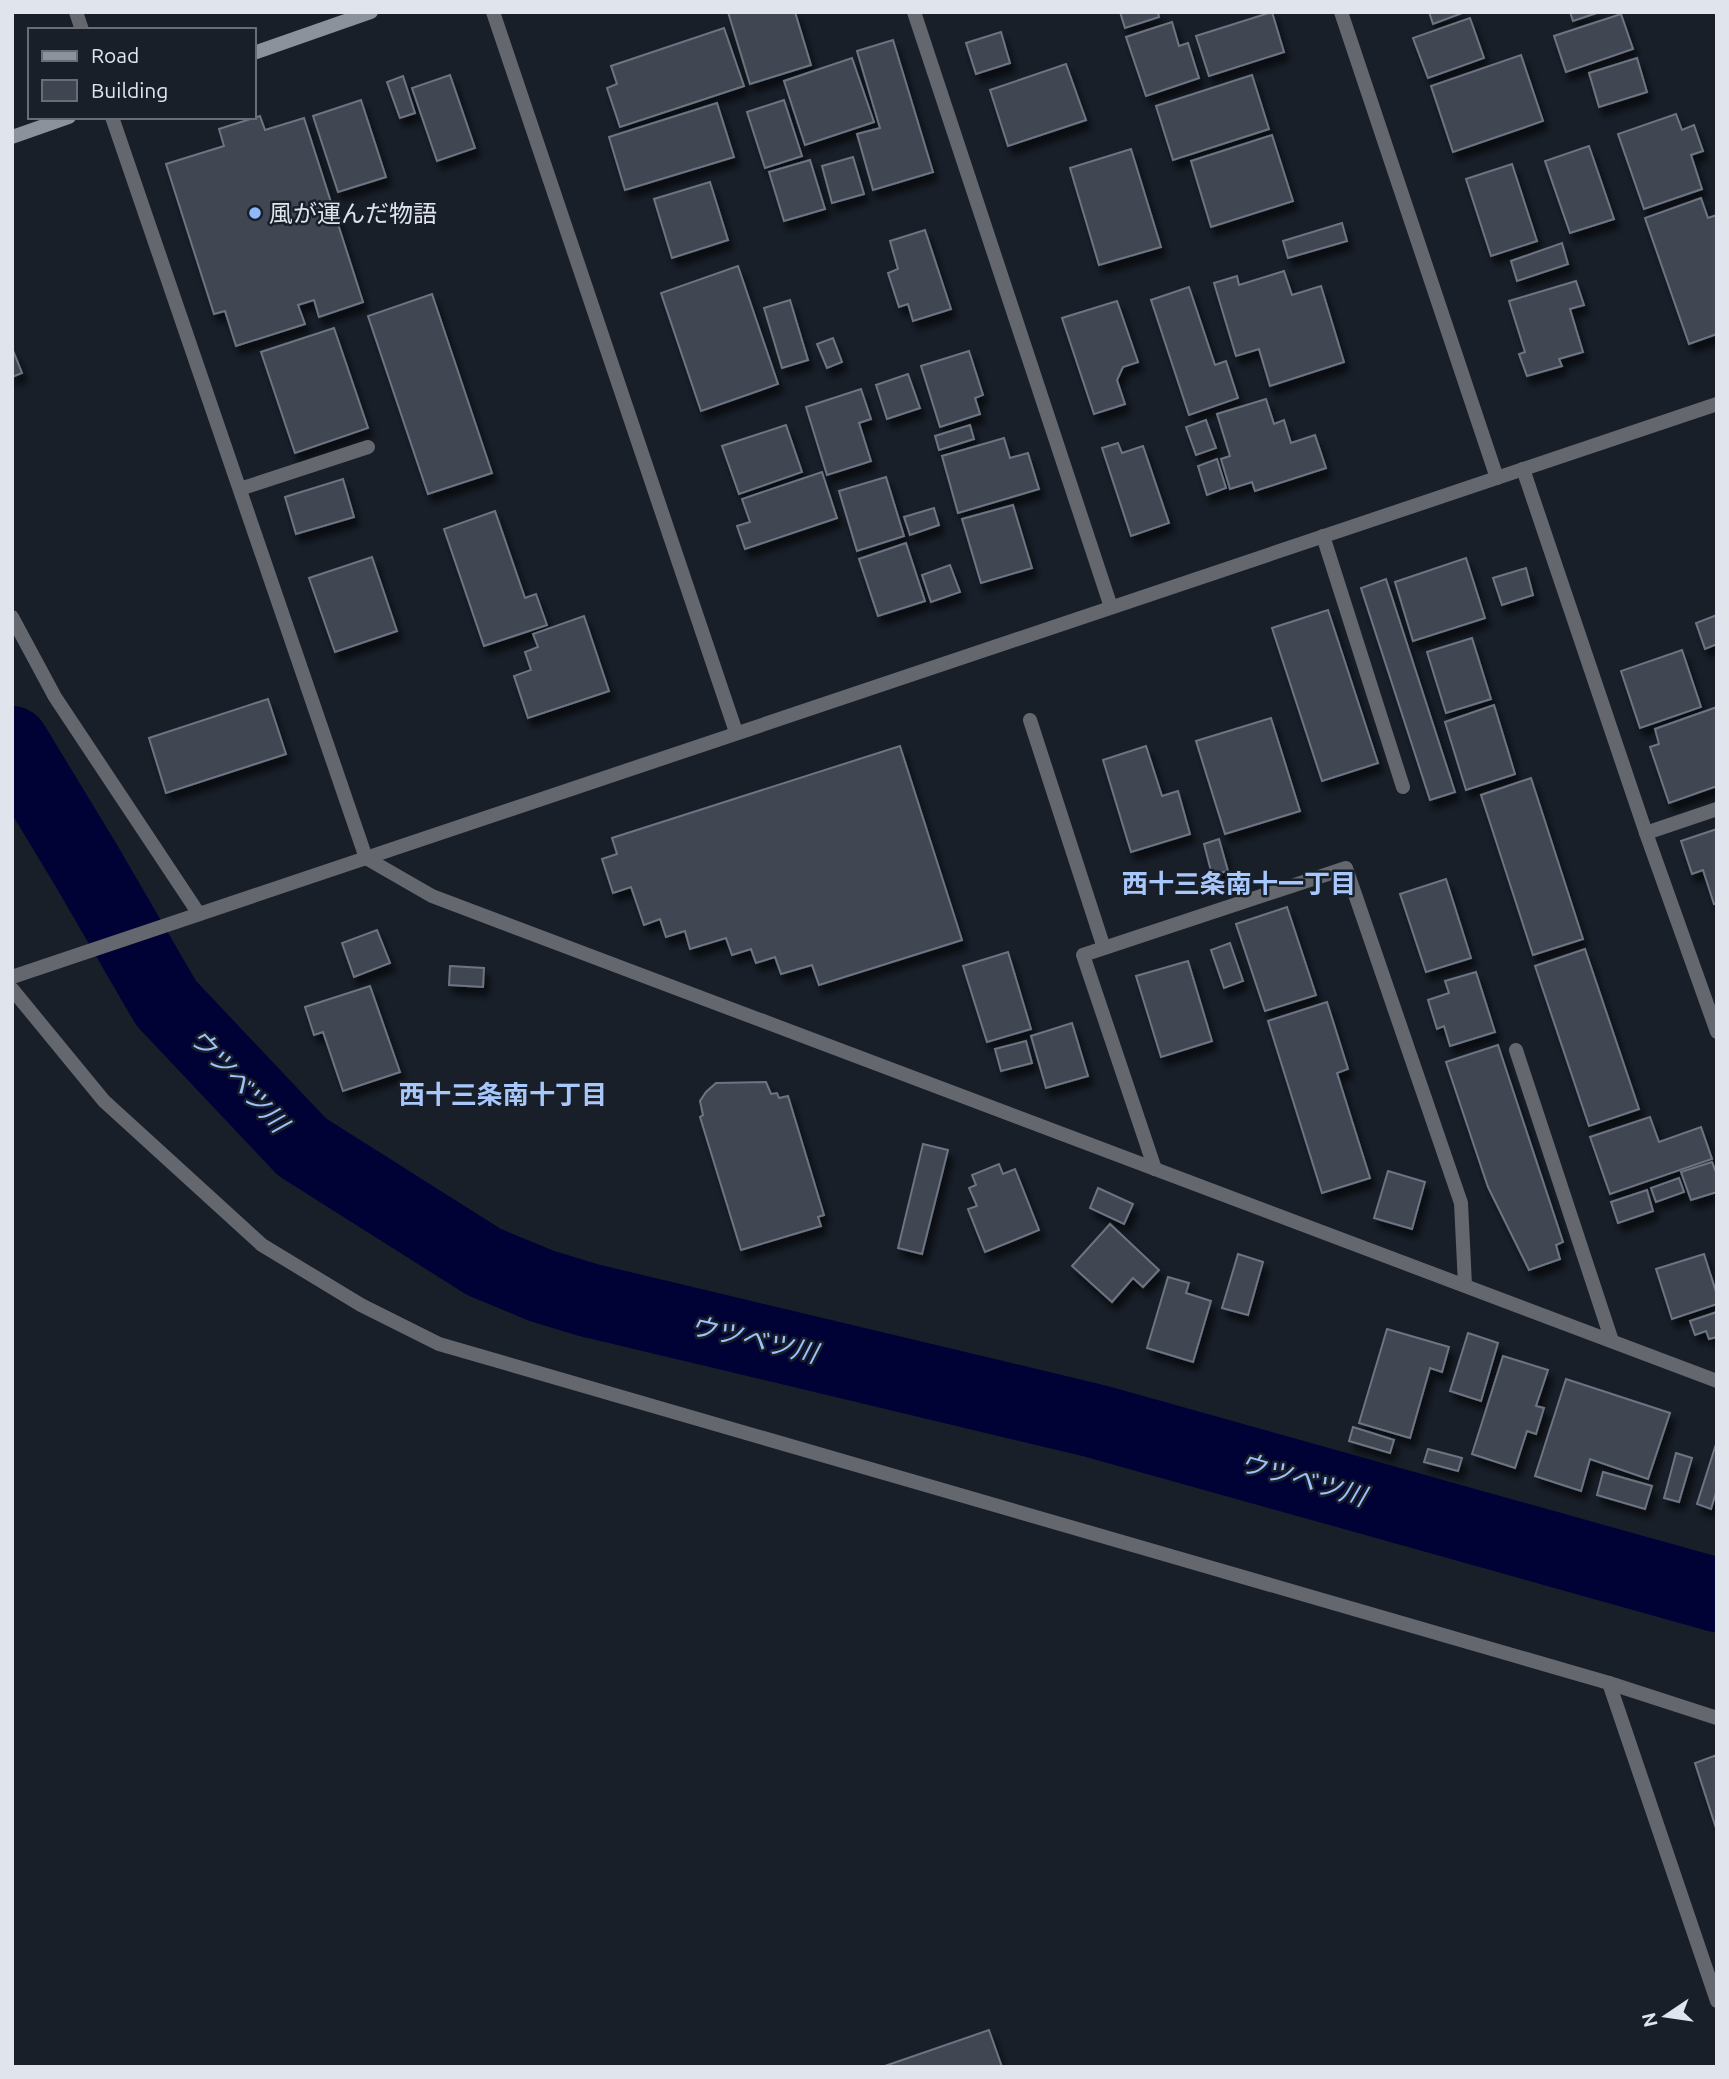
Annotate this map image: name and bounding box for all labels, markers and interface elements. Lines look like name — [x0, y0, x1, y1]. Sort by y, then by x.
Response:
legend — [28, 28, 256, 119]
text: Road — [91, 43, 139, 67]
text: Building — [91, 78, 168, 102]
place label: 風が運んだ物語 — [269, 200, 437, 227]
marker: 風が運んだ物語 — [247, 205, 263, 221]
district label: 西十三条南十一丁目 — [1122, 869, 1356, 898]
water label: ウツベツ川 — [184, 1023, 296, 1140]
district label: 西十三条南十丁目 — [399, 1080, 607, 1109]
water label: ウツベツ川 — [687, 1310, 824, 1368]
water label: ウツベツ川 — [1237, 1447, 1372, 1512]
north arrow — [1631, 1981, 1701, 2051]
text: N — [1637, 2010, 1662, 2029]

